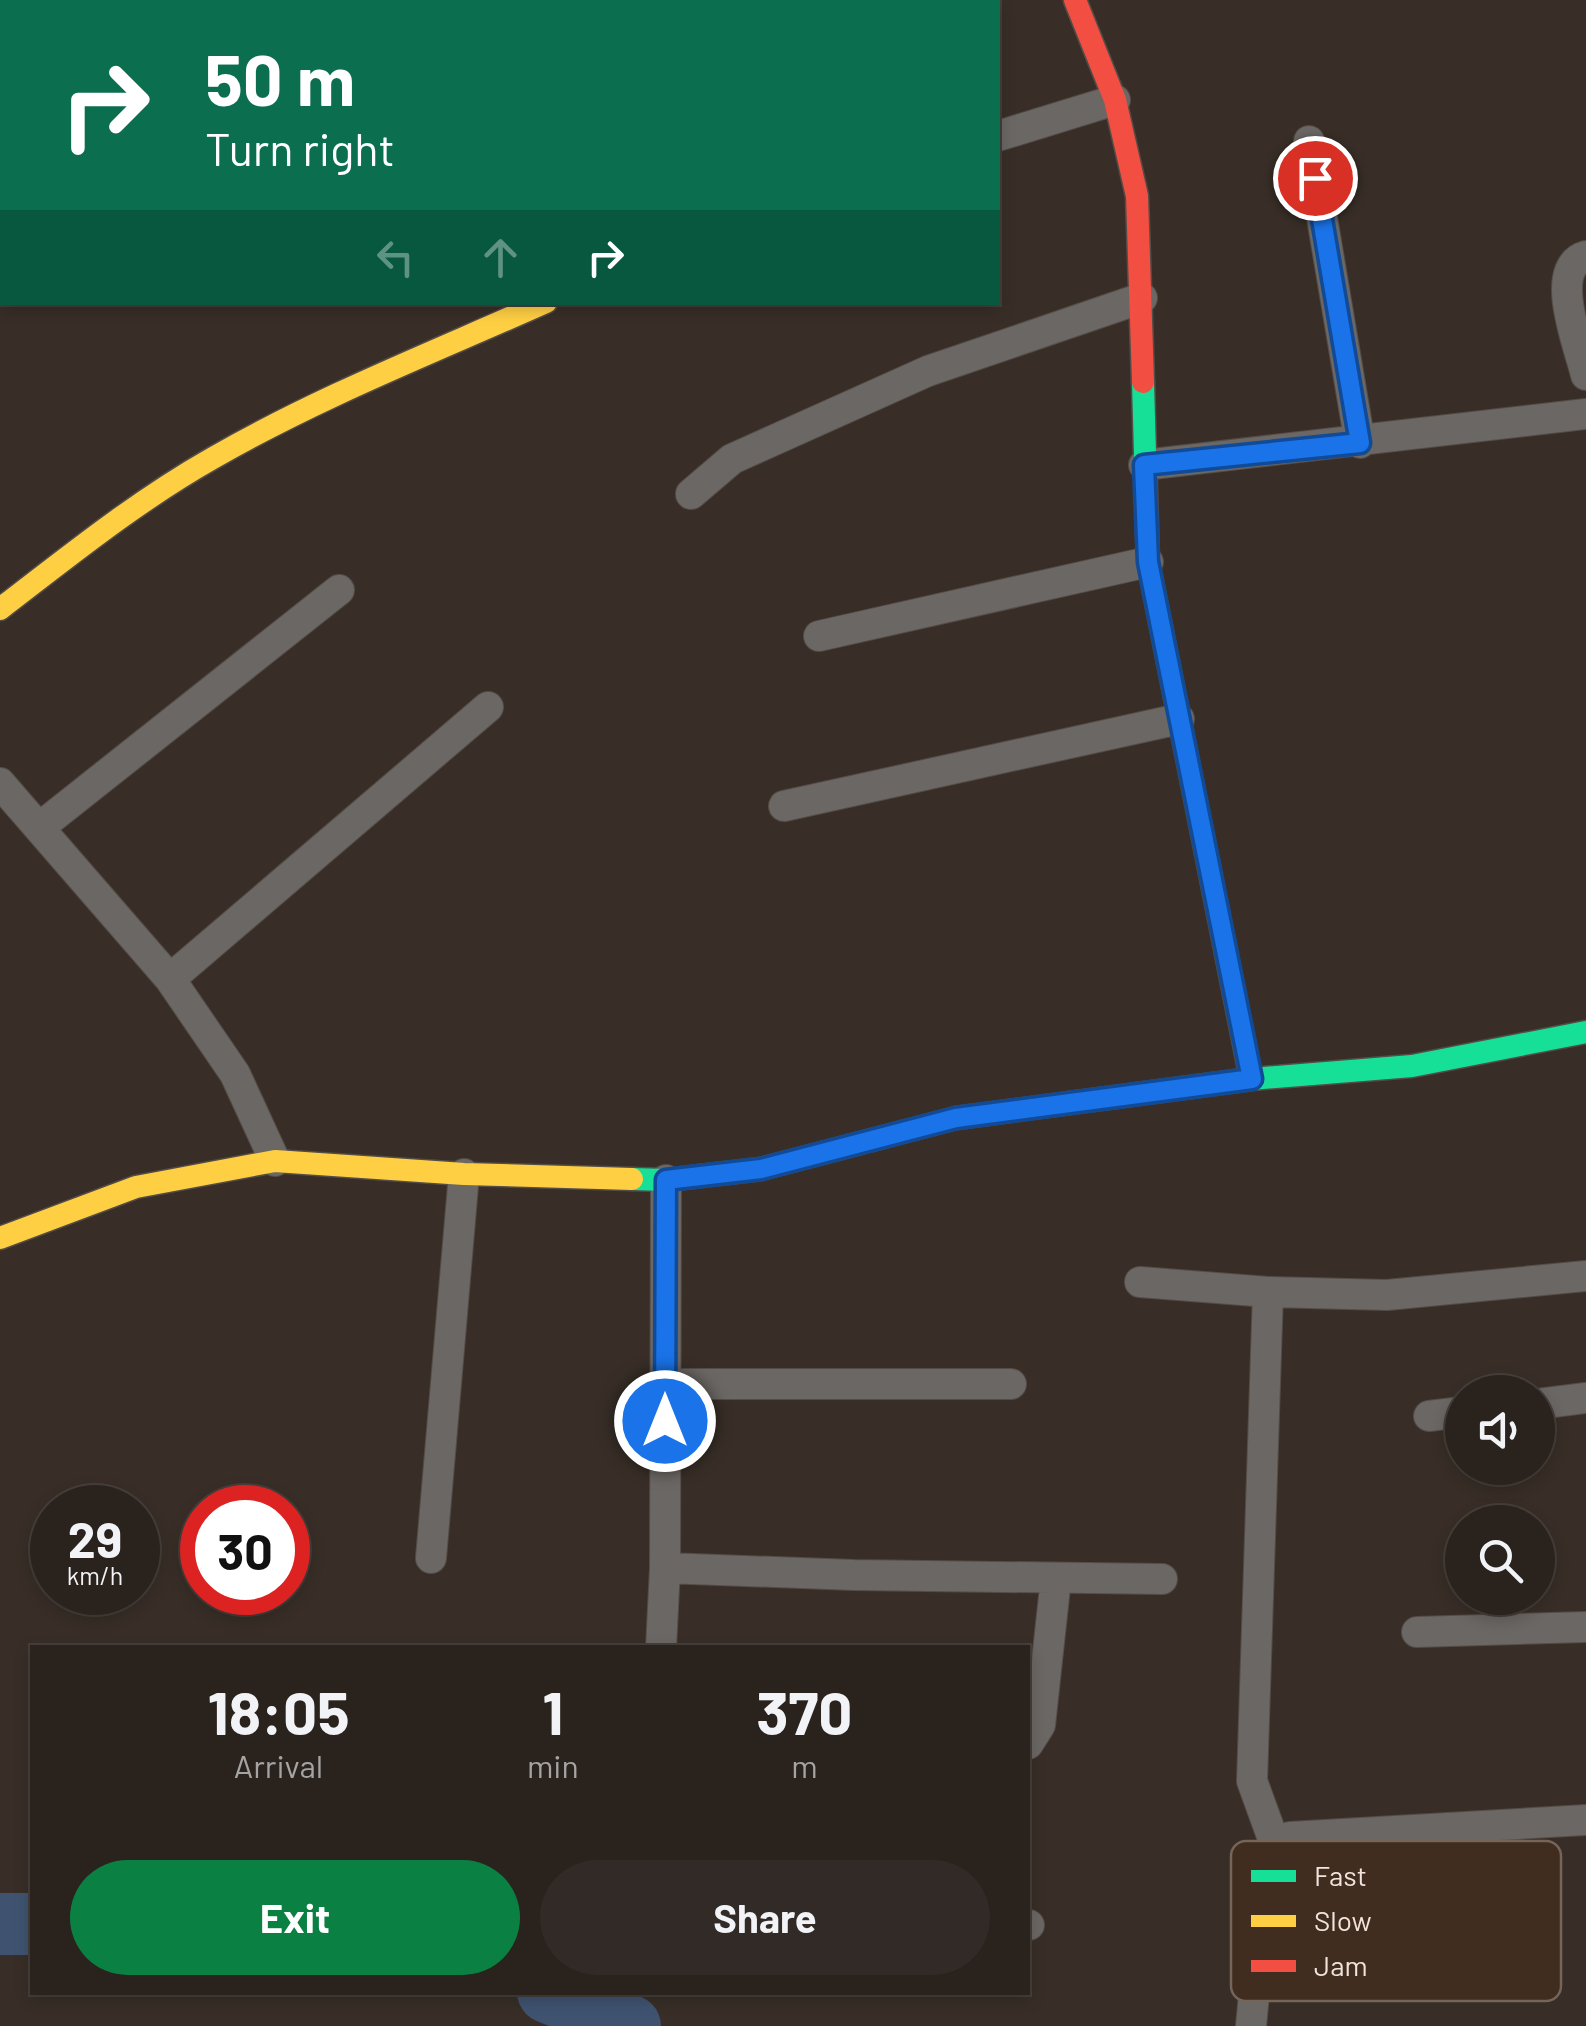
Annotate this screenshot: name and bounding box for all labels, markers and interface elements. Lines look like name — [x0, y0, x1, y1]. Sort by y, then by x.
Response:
text: 50 m — [205, 36, 355, 120]
icon: right — [40, 40, 170, 170]
text: Turn right — [205, 121, 395, 175]
pin — [1273, 136, 1358, 221]
icon: arrive — [1288, 151, 1343, 206]
icon: left — [368, 230, 423, 285]
icon: ahead — [473, 230, 528, 285]
icon: right — [578, 230, 633, 285]
position arrow — [613, 1369, 717, 1473]
map controls — [1445, 1375, 1555, 1615]
button: sound — [1445, 1375, 1555, 1485]
speed limit sign: 30 — [180, 1485, 310, 1615]
button: search — [1445, 1505, 1555, 1615]
text: 29 — [68, 1508, 122, 1568]
text: km/h — [67, 1560, 123, 1590]
text: 18:05 — [207, 1675, 350, 1747]
text: 1 — [542, 1675, 563, 1747]
text: 370 — [756, 1675, 853, 1747]
text: Arrival — [234, 1746, 323, 1784]
text: min — [527, 1746, 579, 1784]
text: m — [791, 1746, 818, 1784]
legend — [1231, 1841, 1561, 2001]
text: Fast — [1314, 1858, 1367, 1892]
button: Exit — [70, 1860, 520, 1975]
button: Share — [540, 1860, 990, 1975]
text: Slow — [1314, 1903, 1372, 1937]
text: Jam — [1314, 1948, 1368, 1982]

